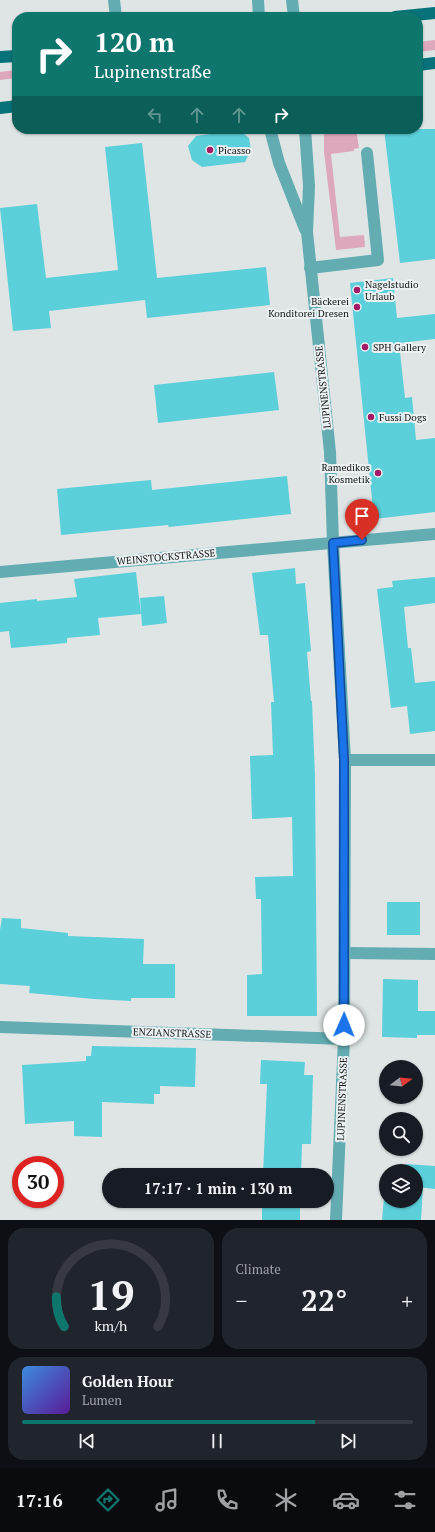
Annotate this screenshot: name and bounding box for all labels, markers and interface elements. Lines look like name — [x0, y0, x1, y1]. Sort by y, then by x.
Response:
text: 120 m — [94, 23, 175, 60]
icon: right — [28, 28, 80, 80]
text: Lupinenstraße — [94, 59, 211, 83]
icon: left — [144, 104, 166, 126]
icon: ahead — [186, 104, 208, 126]
icon: ahead — [228, 104, 250, 126]
icon: right — [270, 104, 292, 126]
place label: Picasso — [218, 144, 251, 157]
marker: Picasso — [205, 145, 215, 155]
place label: Nagelstudio Urlaub — [365, 278, 419, 303]
marker: Nagelstudio Urlaub — [352, 285, 362, 295]
place label: Bäckerei Konditorei Dresen — [268, 295, 349, 320]
marker: Bäckerei Konditorei Dresen — [352, 302, 362, 312]
place label: SPH Gallery — [373, 341, 427, 354]
marker: SPH Gallery — [360, 342, 370, 352]
street label: LUPINENSTRASSE — [312, 345, 334, 429]
place label: Fussi Dogs — [379, 411, 426, 424]
marker: Fussi Dogs — [366, 412, 376, 422]
place label: Ramedikos Kosmetik — [321, 461, 371, 486]
marker: Ramedikos Kosmetik — [373, 468, 383, 478]
pin — [345, 499, 379, 540]
icon: arrive — [351, 505, 373, 527]
street label: WEINSTOCKSTRASSE — [116, 546, 216, 568]
position arrow — [323, 1004, 365, 1046]
street label: ENZIANSTRASSE — [133, 1025, 211, 1041]
street label: LUPINENSTRASSE — [334, 1057, 350, 1141]
north arrow — [379, 1060, 423, 1104]
map controls — [379, 1060, 423, 1208]
button: search — [379, 1112, 423, 1156]
speed limit sign: 30 — [12, 1156, 64, 1208]
button: layers — [379, 1164, 423, 1208]
text: 17:17 · 1 min · 130 m — [144, 1178, 292, 1198]
text: Climate — [236, 1260, 281, 1278]
text: 19 — [87, 1266, 134, 1321]
text: 22° — [301, 1280, 347, 1320]
text: − — [236, 1286, 247, 1315]
text: + — [401, 1286, 413, 1315]
text: km/h — [94, 1315, 128, 1334]
text: Golden Hour — [82, 1371, 174, 1391]
text: Lumen — [82, 1391, 122, 1409]
icon: previous — [76, 1430, 98, 1452]
icon: pause — [206, 1430, 228, 1452]
icon: next — [337, 1430, 359, 1452]
icon: directions — [94, 1486, 122, 1514]
icon: music — [153, 1486, 181, 1514]
icon: phone — [213, 1486, 241, 1514]
icon: climate — [272, 1486, 300, 1514]
icon: car — [332, 1486, 360, 1514]
icon: filters — [391, 1486, 419, 1514]
text: 17:16 — [16, 1488, 63, 1512]

